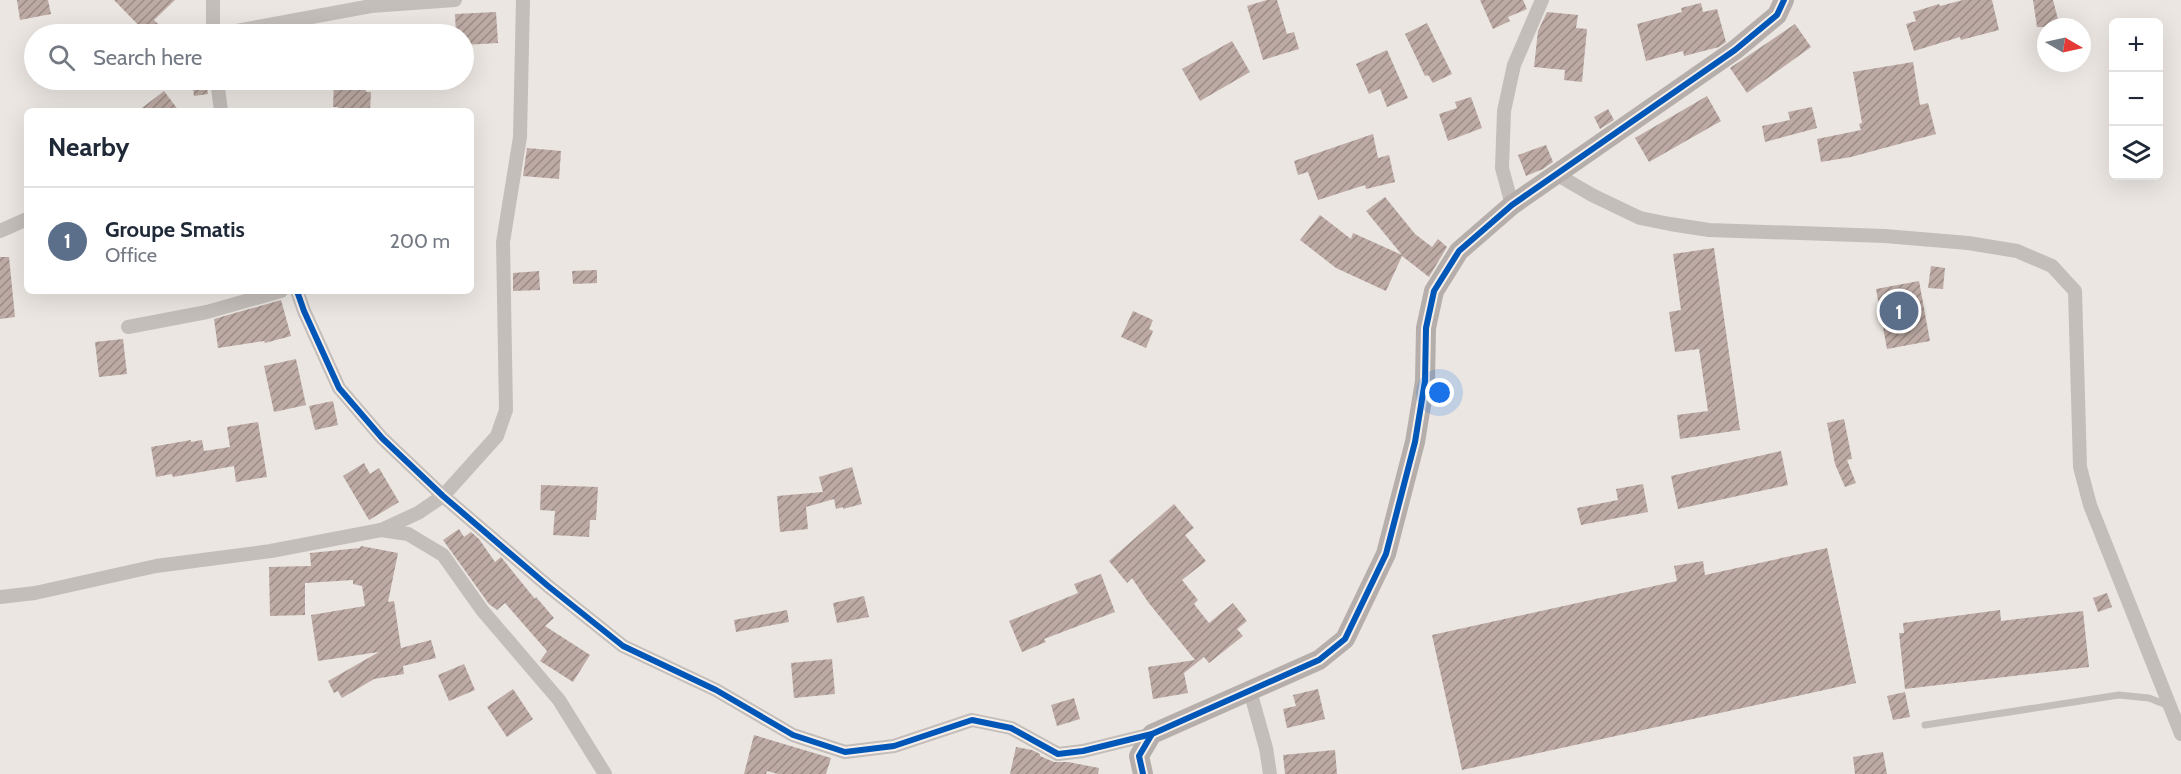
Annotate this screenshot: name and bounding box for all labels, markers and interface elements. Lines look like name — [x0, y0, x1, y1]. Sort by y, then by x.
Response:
north arrow — [2037, 18, 2091, 72]
map controls — [2109, 18, 2163, 180]
button: + — [2109, 18, 2163, 72]
search box — [24, 24, 474, 90]
icon: search — [45, 41, 78, 74]
text: Search here — [93, 44, 202, 71]
button: − — [2109, 72, 2163, 126]
button: layers — [2109, 126, 2163, 180]
text: Nearby — [48, 131, 129, 163]
text: Groupe Smatis — [105, 216, 245, 243]
text: 1 — [64, 229, 71, 253]
text: 200 m — [390, 229, 450, 253]
text: Office — [105, 243, 157, 267]
pin: 1 — [1880, 288, 1918, 334]
your location — [1425, 378, 1454, 407]

